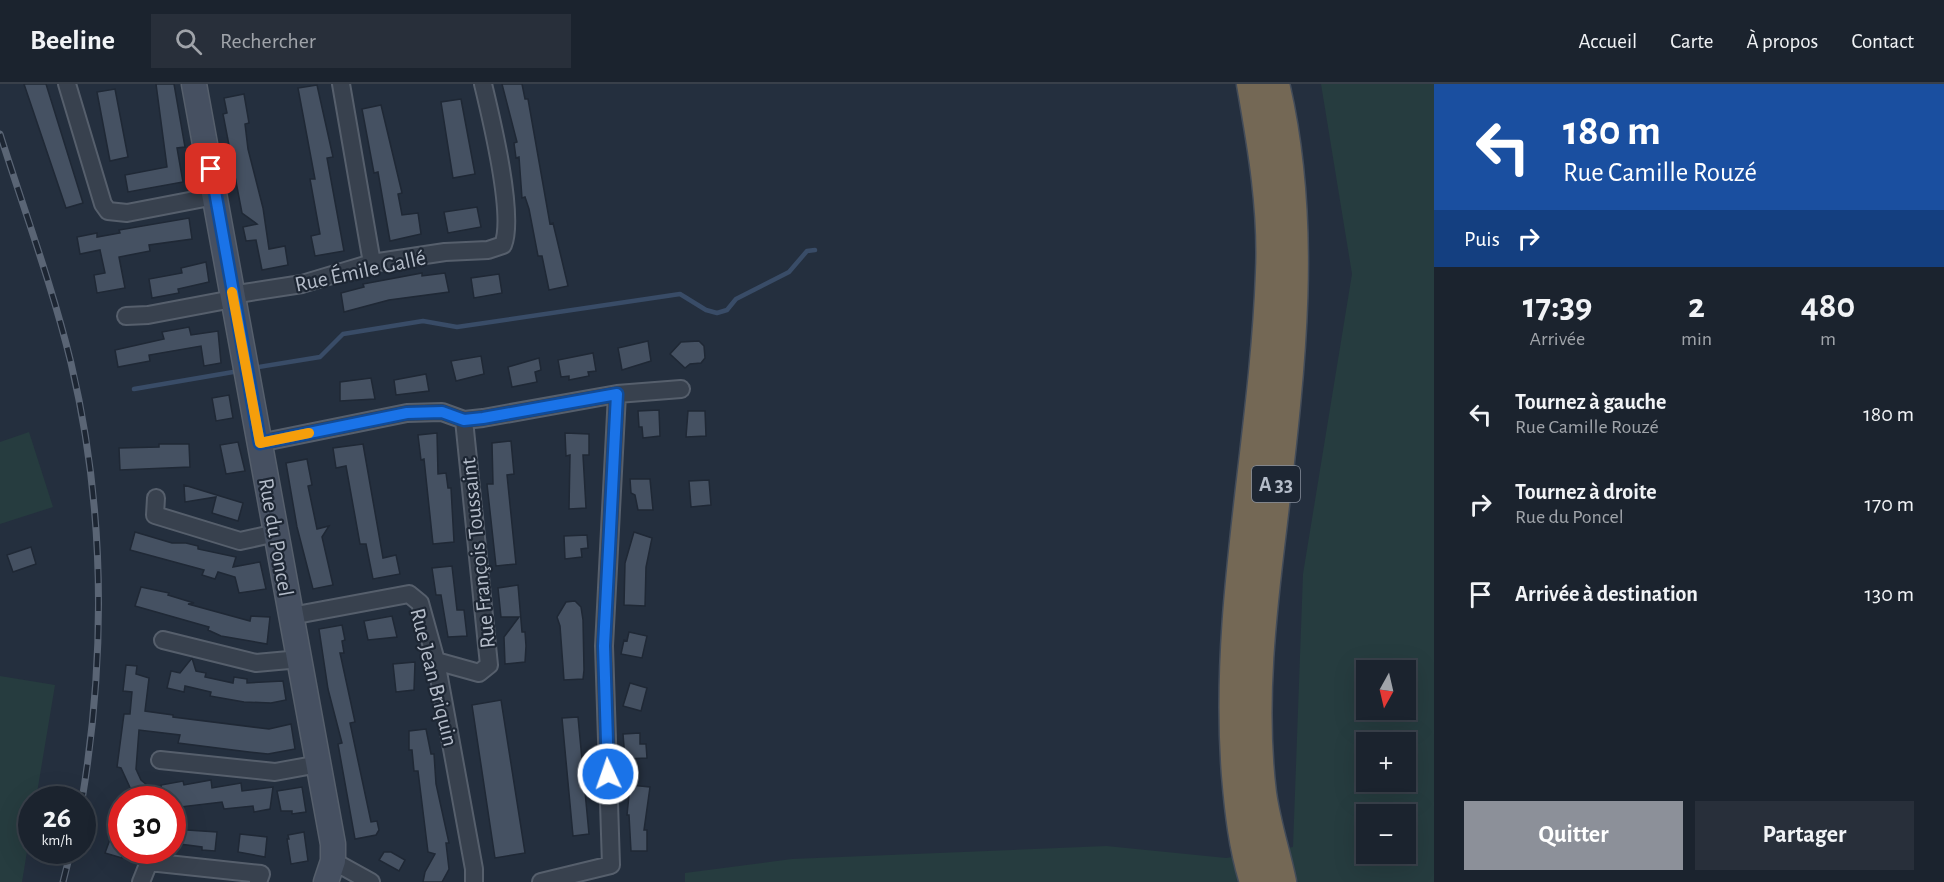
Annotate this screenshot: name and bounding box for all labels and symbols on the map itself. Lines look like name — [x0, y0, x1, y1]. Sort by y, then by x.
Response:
pin — [185, 143, 236, 194]
street label: Rue Émile Gallé — [292, 245, 428, 296]
street label: Rue François Toussaint — [457, 457, 499, 649]
road number: A 33 — [1252, 466, 1300, 502]
street label: Rue du Poncel — [255, 476, 297, 598]
street label: Rue Jean Briquin — [406, 606, 462, 748]
north arrow — [1356, 660, 1416, 720]
position arrow — [576, 742, 640, 806]
speed limit sign: 30 — [108, 786, 186, 864]

